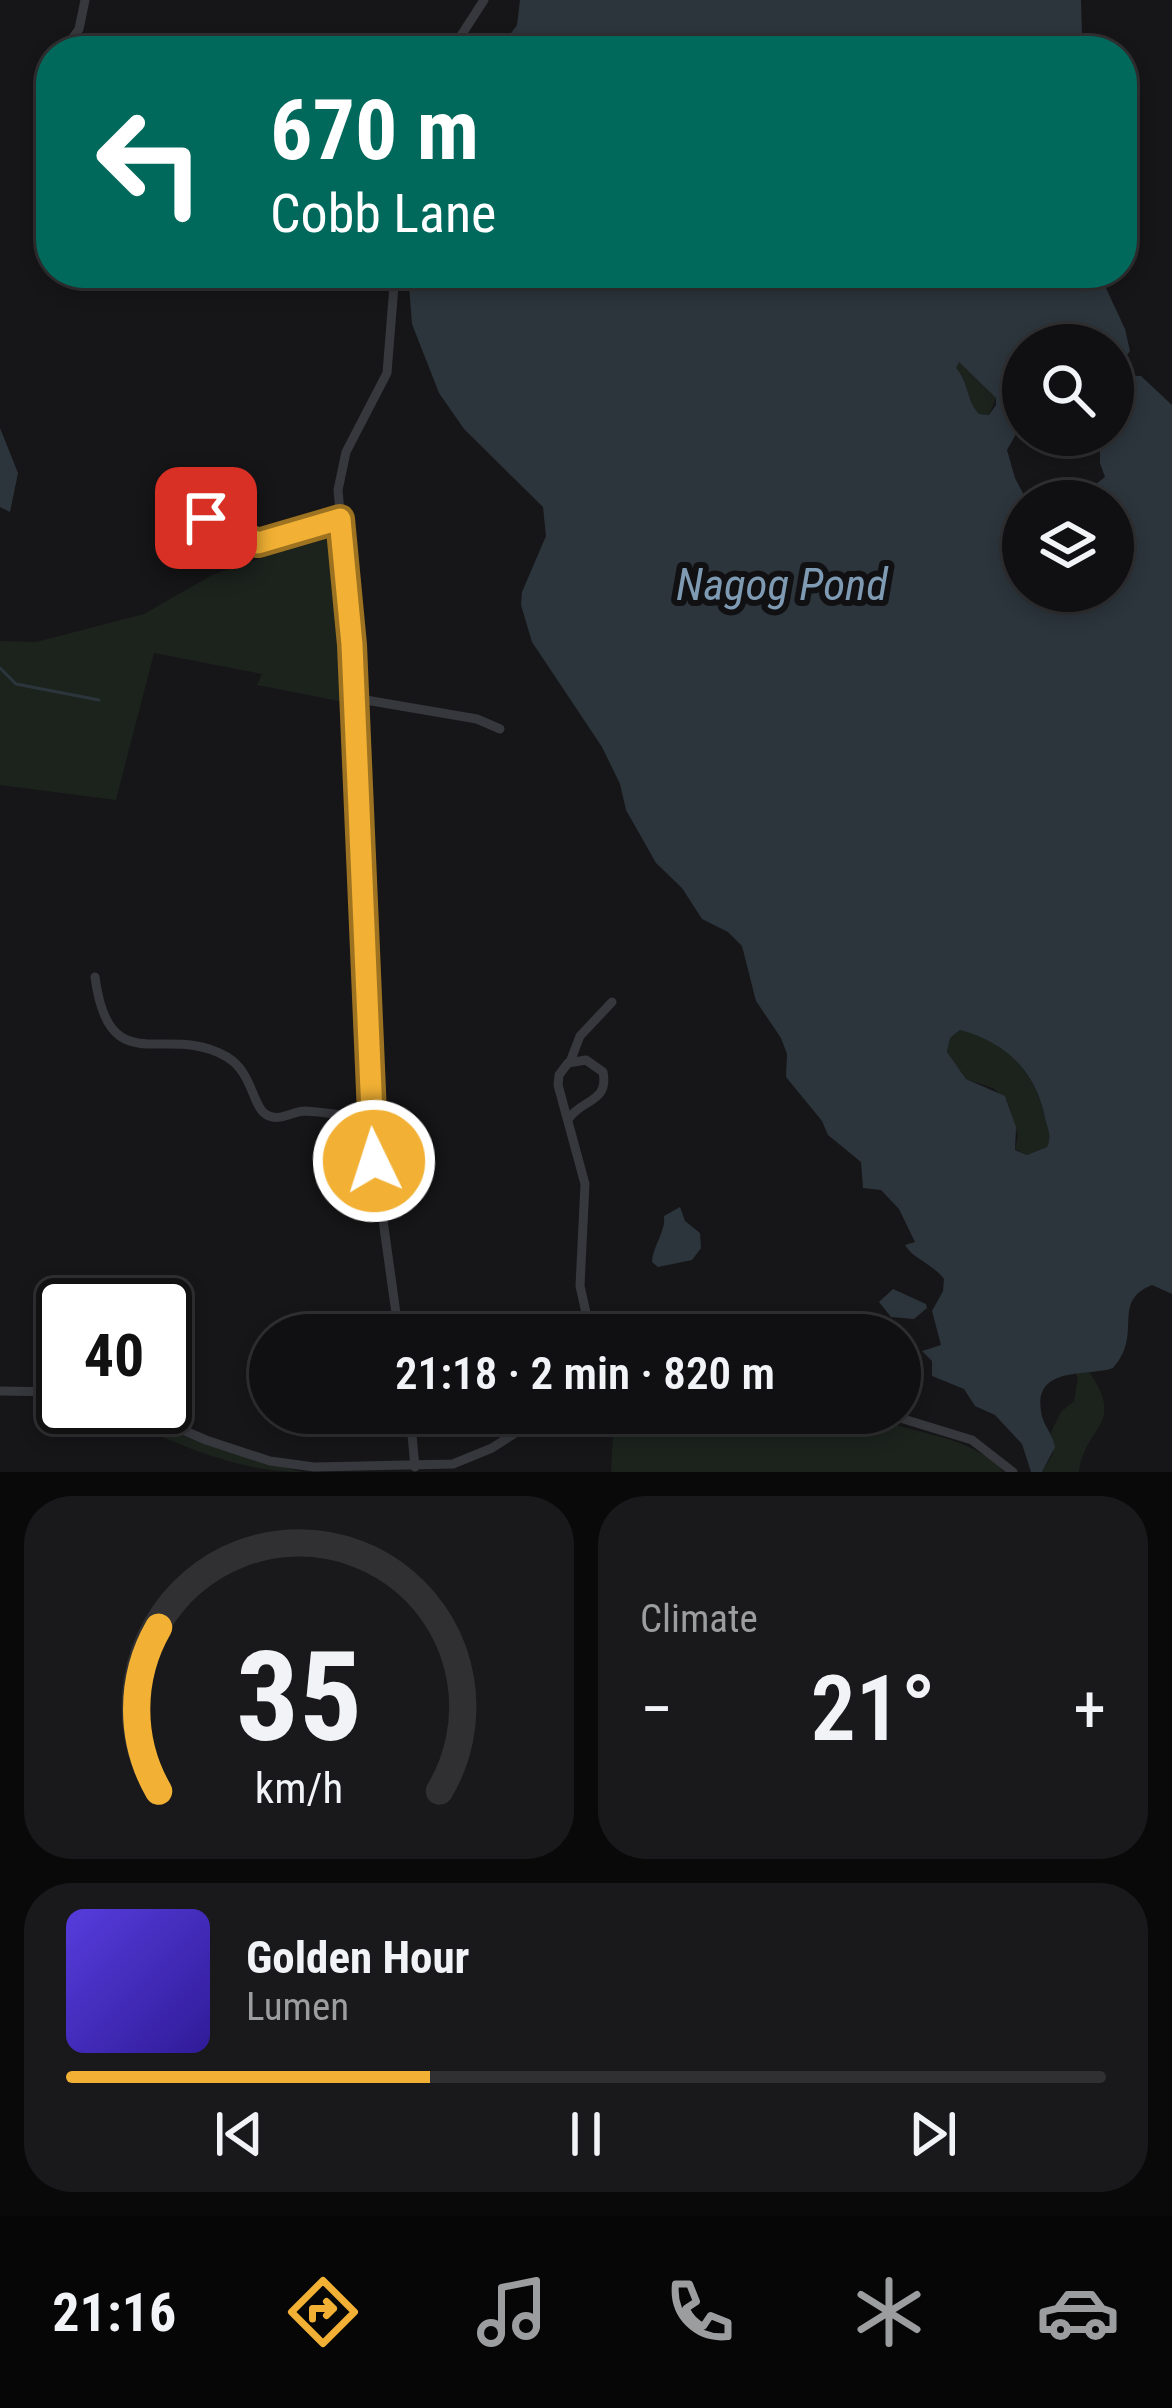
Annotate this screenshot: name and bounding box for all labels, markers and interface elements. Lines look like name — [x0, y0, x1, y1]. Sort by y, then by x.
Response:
text: 670 m — [270, 81, 479, 180]
icon: left — [72, 84, 228, 240]
text: Cobb Lane — [270, 182, 496, 245]
map controls — [1002, 324, 1134, 612]
button: search — [1002, 324, 1134, 456]
pin — [155, 467, 257, 569]
button: layers — [1002, 480, 1134, 612]
icon: arrive — [173, 485, 239, 551]
water label: Nagog Pond — [676, 558, 889, 611]
position arrow — [311, 1098, 437, 1224]
speed limit sign: 40 — [36, 1278, 192, 1434]
text: 21:18 · 2 min · 820 m — [395, 1347, 775, 1400]
text: Climate — [640, 1596, 758, 1642]
text: 35 — [236, 1624, 362, 1770]
text: 21° — [810, 1657, 936, 1762]
text: − — [640, 1671, 673, 1748]
text: + — [1073, 1671, 1106, 1748]
text: km/h — [255, 1762, 343, 1812]
text: Golden Hour — [246, 1931, 469, 1984]
text: Lumen — [246, 1984, 349, 2030]
icon: previous — [206, 2101, 272, 2167]
icon: pause — [553, 2101, 619, 2167]
icon: next — [900, 2101, 966, 2167]
icon: directions — [281, 2270, 365, 2354]
icon: music — [470, 2270, 554, 2354]
icon: phone — [658, 2270, 742, 2354]
icon: climate — [847, 2270, 931, 2354]
icon: car — [1036, 2270, 1120, 2354]
text: 21:16 — [52, 2281, 176, 2344]

